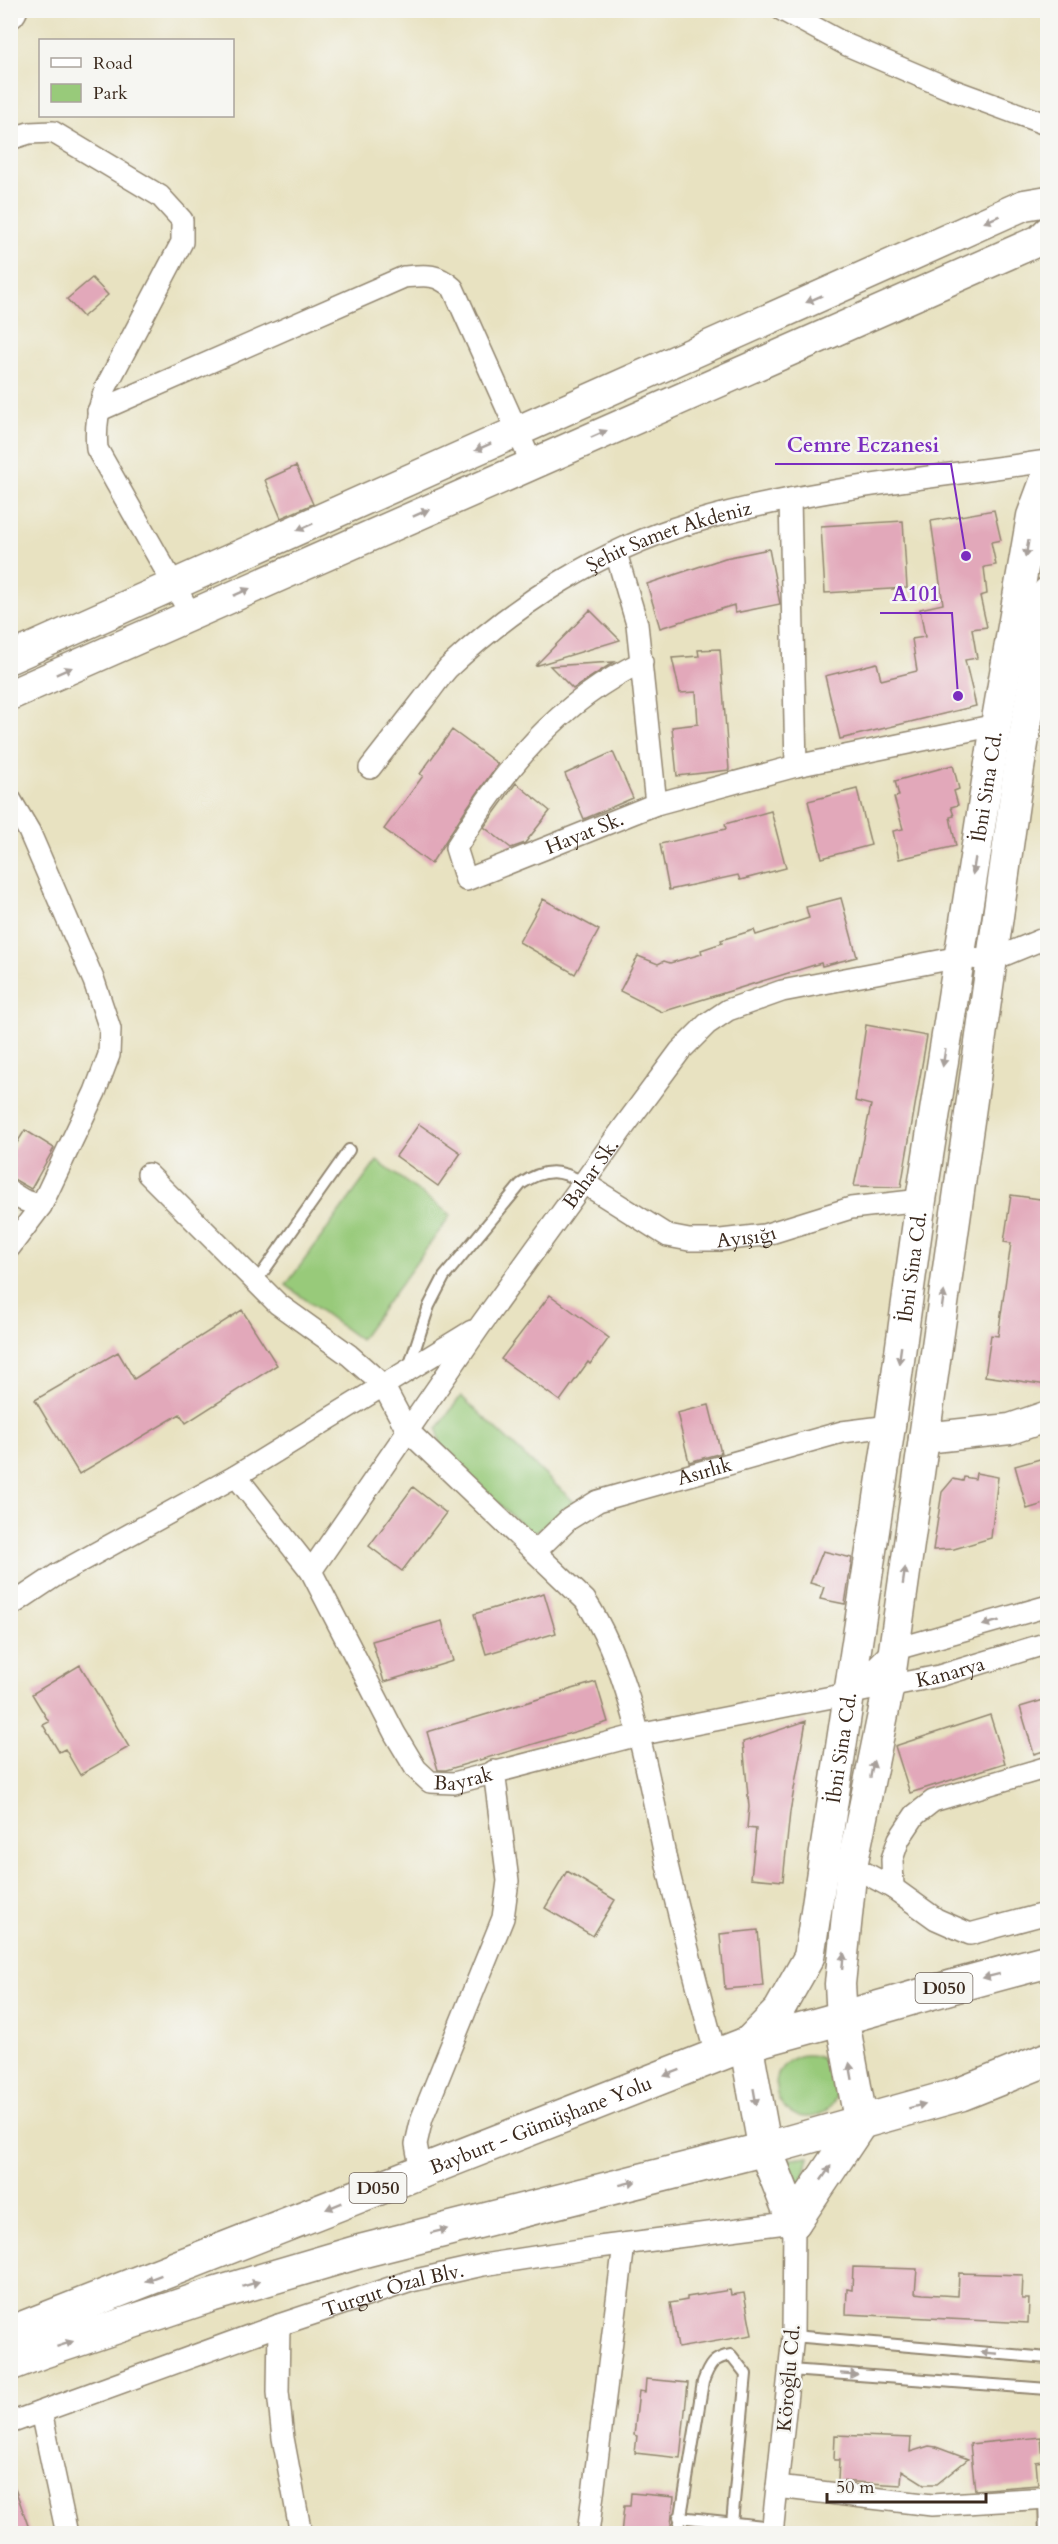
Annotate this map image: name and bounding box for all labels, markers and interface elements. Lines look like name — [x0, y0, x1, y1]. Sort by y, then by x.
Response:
legend — [39, 39, 234, 117]
text: Road — [93, 51, 133, 76]
text: Park — [93, 81, 128, 106]
one-way arrow — [983, 214, 1001, 224]
one-way arrow — [806, 294, 823, 303]
callout: Cemre Eczanesi — [775, 425, 951, 464]
one-way arrow — [590, 429, 608, 439]
text: Cemre Eczanesi — [787, 431, 940, 460]
one-way arrow — [474, 443, 492, 452]
street label: Şehit Samet Akdeniz — [581, 495, 754, 579]
one-way arrow — [412, 508, 430, 518]
one-way arrow — [296, 522, 313, 531]
one-way arrow — [1022, 540, 1031, 559]
callout: A101 — [880, 574, 952, 613]
text: A101 — [892, 580, 940, 609]
one-way arrow — [234, 587, 252, 597]
one-way arrow — [55, 666, 73, 675]
street label: İbni Sina Cd. — [965, 729, 1009, 844]
street label: Hayat Sk. — [541, 805, 628, 861]
one-way arrow — [970, 856, 979, 875]
one-way arrow — [939, 1049, 948, 1068]
street label: Bahar Sk. — [556, 1133, 625, 1214]
street label: İbni Sina Cd. — [891, 1210, 933, 1324]
street label: Ayışığı — [715, 1219, 780, 1254]
one-way arrow — [939, 1290, 948, 1309]
one-way arrow — [895, 1346, 904, 1365]
street label: Asırlık — [674, 1451, 735, 1492]
one-way arrow — [899, 1567, 908, 1586]
one-way arrow — [982, 1618, 1000, 1628]
street label: Kanarya — [914, 1650, 988, 1694]
street label: İbni Sina Cd. — [820, 1690, 863, 1805]
one-way arrow — [868, 1759, 877, 1778]
street label: Bayrak — [433, 1760, 496, 1797]
one-way arrow — [838, 1952, 848, 1971]
one-way arrow — [982, 1971, 1000, 1981]
road number: D050 — [916, 1973, 972, 2003]
one-way arrow — [847, 2061, 856, 2080]
street label: Bayburt - Gümüşhane Yolu — [426, 2069, 656, 2181]
one-way arrow — [663, 2069, 681, 2078]
one-way arrow — [751, 2087, 760, 2106]
one-way arrow — [908, 2101, 926, 2111]
one-way arrow — [821, 2165, 832, 2181]
road number: D050 — [350, 2173, 406, 2203]
one-way arrow — [618, 2178, 637, 2188]
one-way arrow — [325, 2202, 343, 2211]
one-way arrow — [429, 2226, 448, 2236]
street label: Turgut Özal Blv. — [319, 2257, 466, 2324]
one-way arrow — [144, 2274, 162, 2284]
one-way arrow — [242, 2279, 260, 2288]
street label: Köroğlu Cd. — [770, 2323, 807, 2433]
one-way arrow — [56, 2338, 74, 2348]
one-way arrow — [980, 2348, 999, 2358]
one-way arrow — [839, 2369, 858, 2379]
scale bar — [827, 2466, 986, 2504]
text: 50 m — [836, 2475, 875, 2500]

